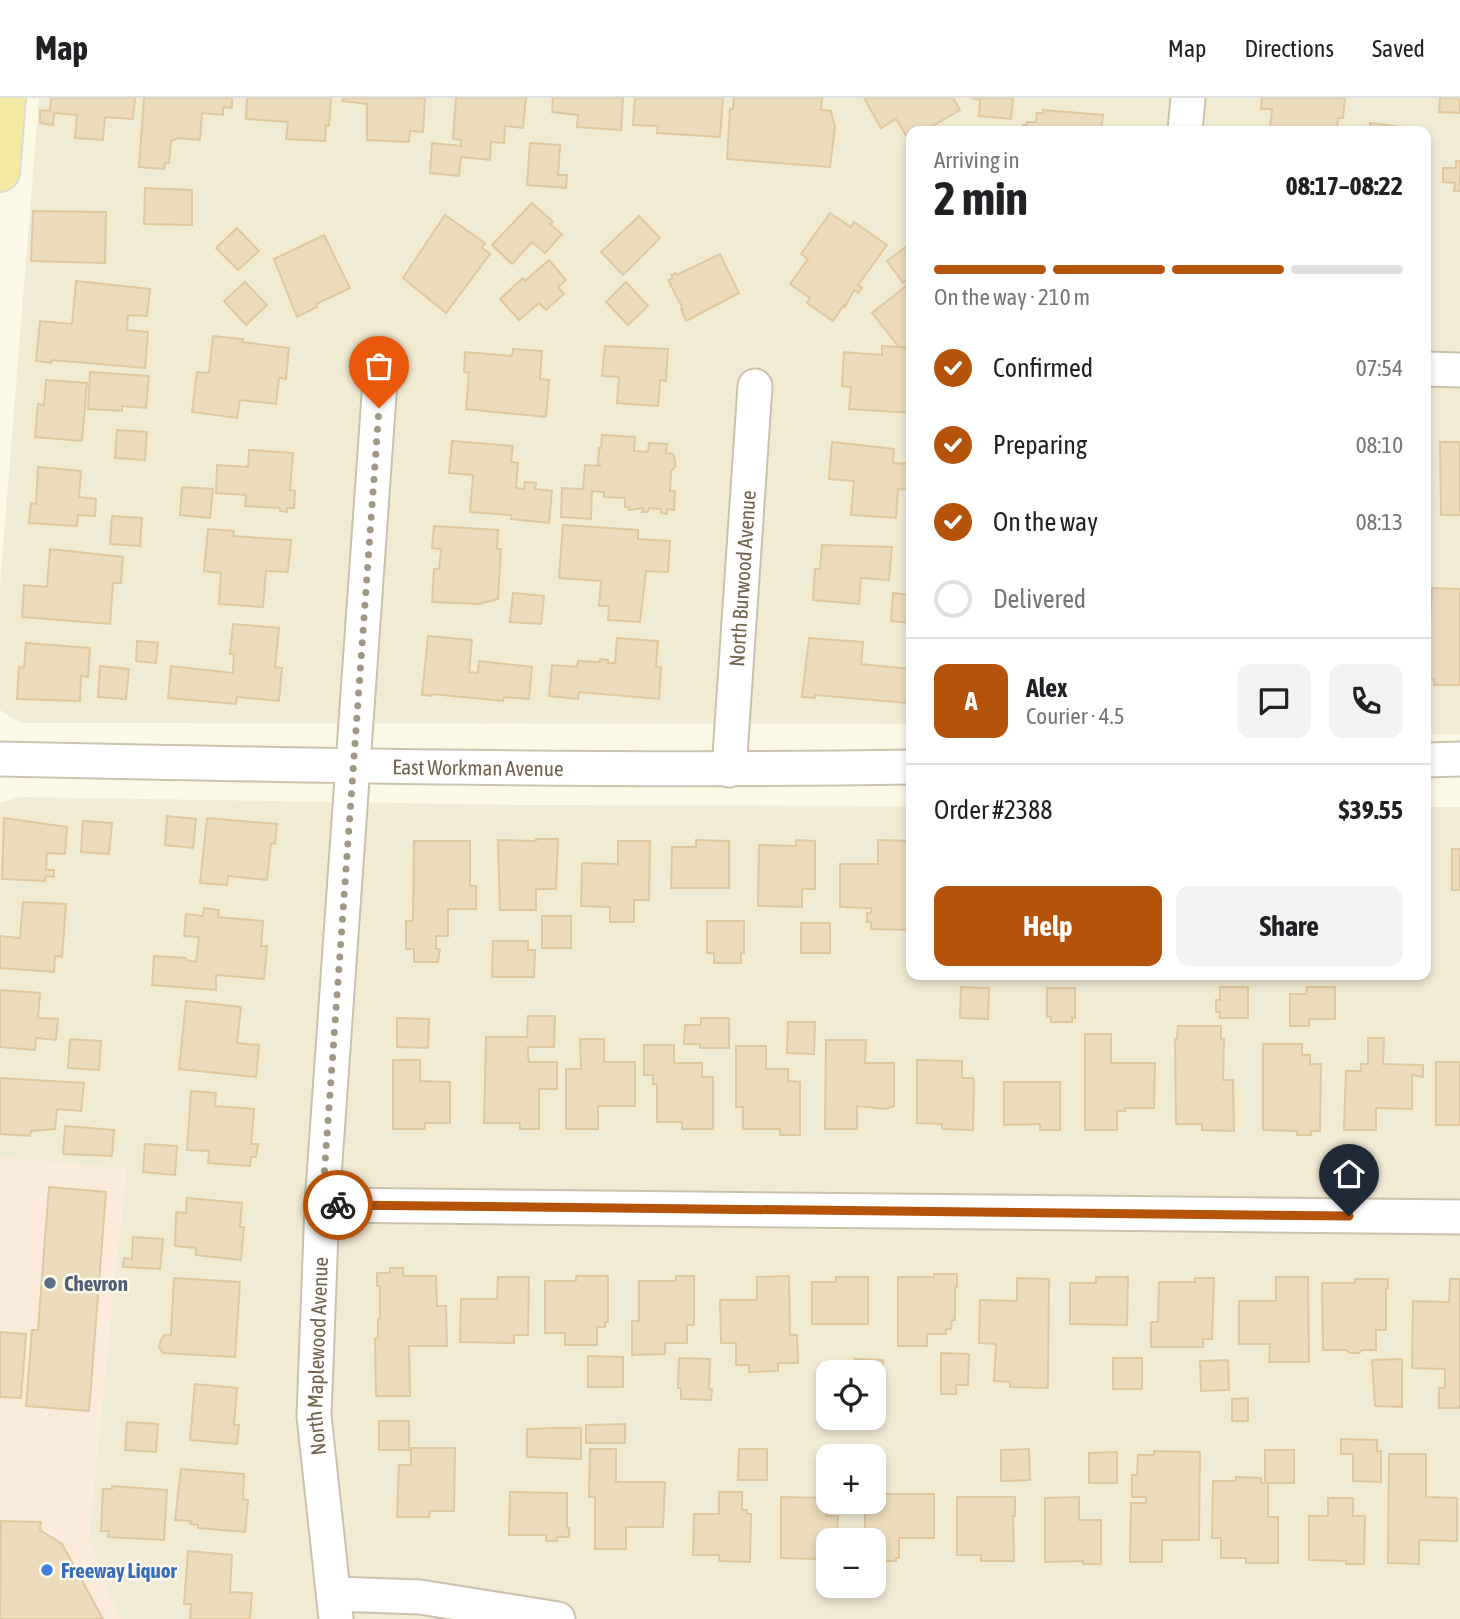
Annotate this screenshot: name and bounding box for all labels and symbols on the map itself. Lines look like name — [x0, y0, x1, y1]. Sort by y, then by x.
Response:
pin — [349, 336, 409, 408]
street label: North Burwood Avenue — [724, 489, 760, 667]
street label: East Workman Avenue — [392, 754, 564, 780]
pin — [1319, 1144, 1379, 1216]
courier — [303, 1170, 373, 1240]
street label: North Maplewood Avenue — [302, 1256, 332, 1457]
place label: Chevron — [64, 1271, 128, 1295]
marker: Chevron — [42, 1275, 58, 1291]
place label: Freeway Liquor — [61, 1558, 178, 1582]
marker: Freeway Liquor — [39, 1562, 55, 1578]

